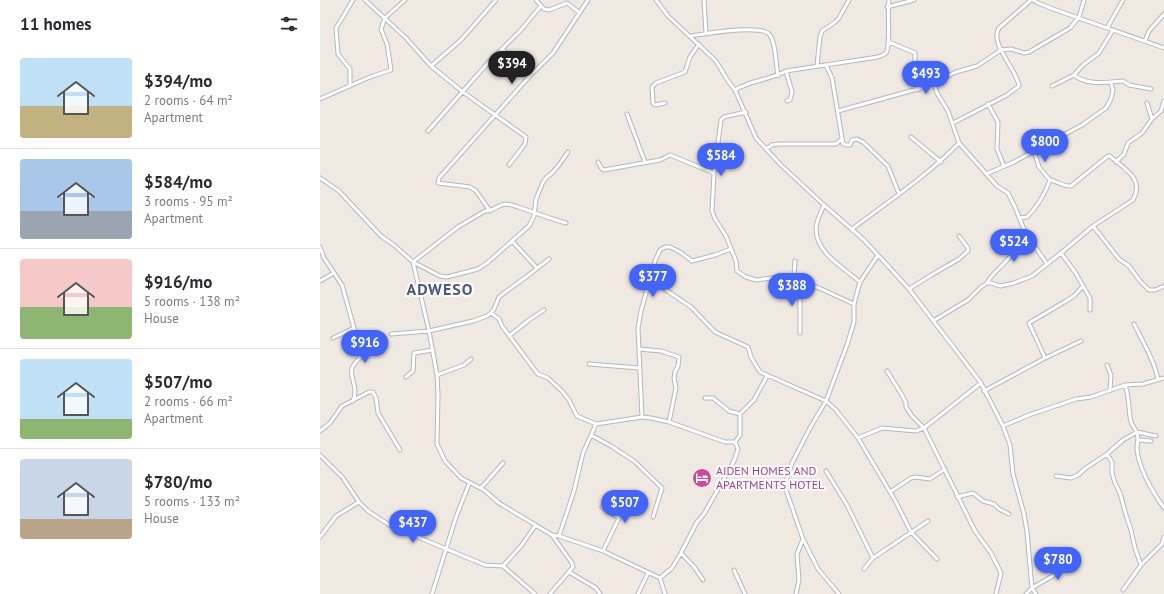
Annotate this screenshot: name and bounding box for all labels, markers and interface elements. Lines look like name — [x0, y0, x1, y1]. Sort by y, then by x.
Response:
text: 11 homes — [20, 13, 91, 35]
icon: filters — [278, 13, 300, 35]
pin: $394 — [488, 51, 536, 85]
text: $394 — [497, 55, 527, 72]
pin: $493 — [902, 61, 950, 95]
text: $493 — [911, 65, 941, 82]
text: $394/mo — [144, 70, 212, 92]
icon: home — [52, 74, 100, 122]
text: 2 rooms · 64 m² — [144, 92, 233, 109]
text: Apartment — [144, 109, 203, 126]
pin: $800 — [1021, 129, 1069, 163]
text: $800 — [1030, 133, 1060, 150]
pin: $584 — [697, 143, 745, 177]
text: $584 — [706, 147, 736, 164]
text: $584/mo — [144, 171, 212, 193]
icon: home — [52, 175, 100, 223]
text: 3 rooms · 95 m² — [144, 193, 233, 210]
text: Apartment — [144, 210, 203, 227]
pin: $524 — [990, 229, 1038, 263]
text: $524 — [999, 233, 1029, 250]
pin: $377 — [629, 264, 677, 298]
text: $377 — [638, 268, 668, 285]
text: $916/mo — [144, 271, 212, 293]
pin: $388 — [768, 273, 816, 307]
icon: home — [52, 275, 100, 323]
text: $388 — [777, 277, 807, 294]
district label: ADWESO — [407, 279, 473, 299]
text: 5 rooms · 138 m² — [144, 293, 240, 310]
text: House — [144, 310, 179, 327]
pin: $916 — [341, 330, 389, 364]
text: $916 — [350, 334, 380, 351]
text: $507/mo — [144, 371, 212, 393]
icon: home — [52, 375, 100, 423]
text: 2 rooms · 66 m² — [144, 393, 233, 410]
text: Apartment — [144, 410, 203, 427]
place label: AIDEN HOMES AND APARTMENTS HOTEL — [716, 463, 824, 492]
hotel icon: AIDEN HOMES AND APARTMENTS HOTEL — [691, 467, 713, 489]
text: $780/mo — [144, 471, 212, 493]
icon: home — [52, 475, 100, 523]
pin: $507 — [601, 490, 649, 524]
text: 5 rooms · 133 m² — [144, 493, 240, 510]
text: $507 — [610, 494, 640, 511]
text: House — [144, 510, 179, 527]
pin: $437 — [389, 510, 437, 544]
text: $437 — [398, 514, 428, 531]
pin: $780 — [1034, 547, 1082, 581]
text: $780 — [1043, 551, 1073, 568]

